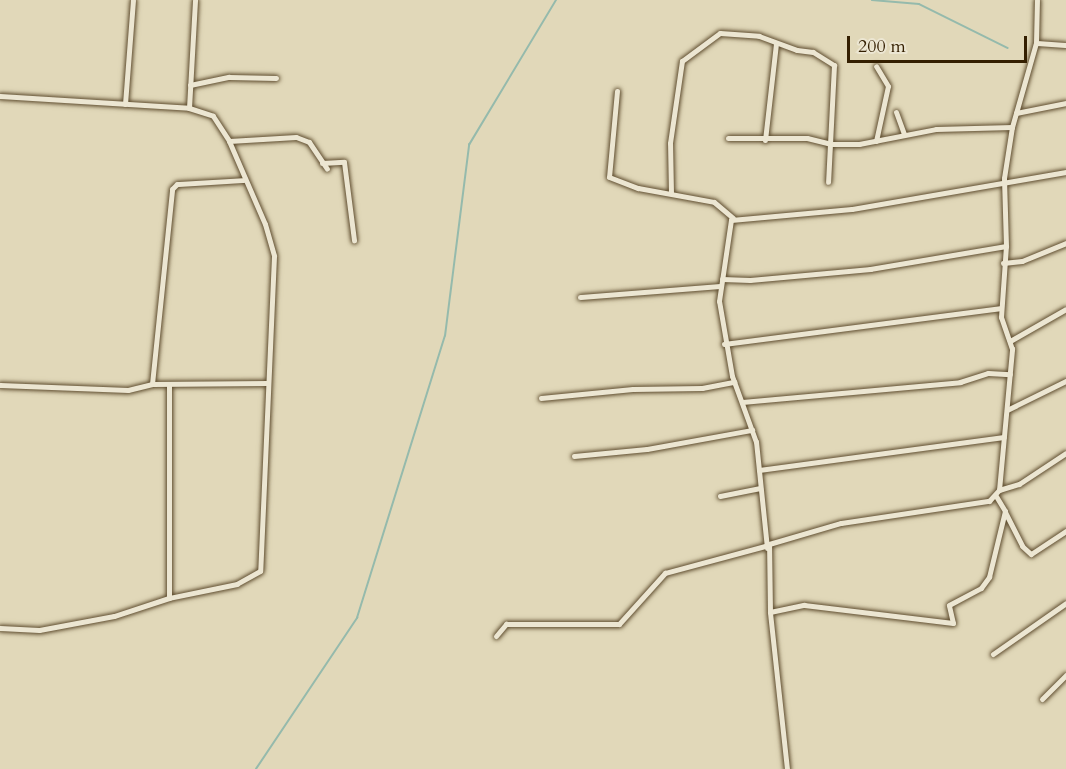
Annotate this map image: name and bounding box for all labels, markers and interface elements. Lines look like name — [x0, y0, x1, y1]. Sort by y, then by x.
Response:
scale bar — [850, 24, 1030, 62]
text: 200 m — [858, 34, 906, 59]

